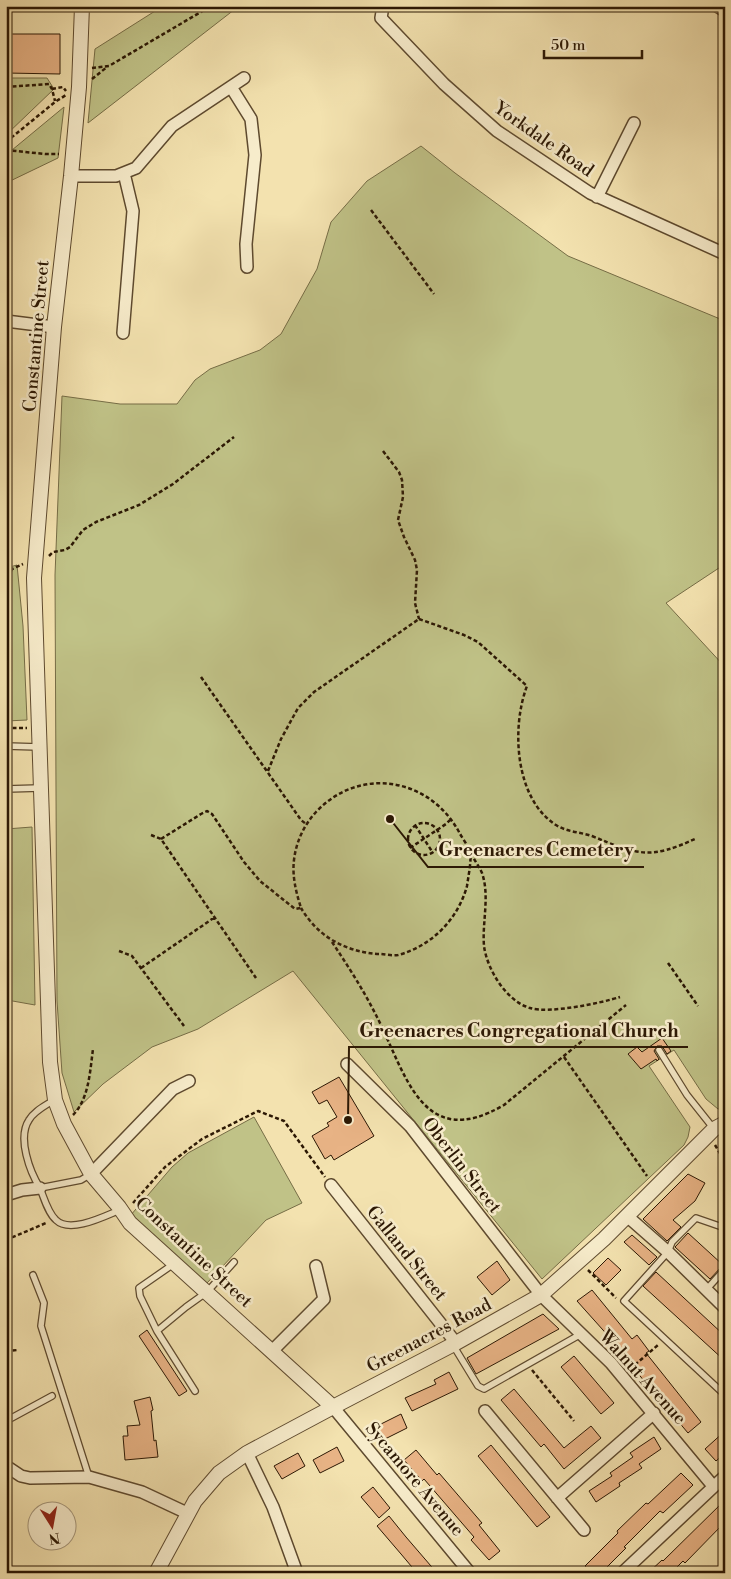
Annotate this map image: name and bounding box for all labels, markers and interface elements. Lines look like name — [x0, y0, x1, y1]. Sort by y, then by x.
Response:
scale bar — [544, 28, 641, 60]
text: 50 m — [551, 36, 585, 55]
street label: Yorkdale Road — [488, 96, 599, 183]
street label: Constantine Street — [18, 258, 55, 413]
callout: Greenacres Cemetery — [428, 833, 644, 867]
text: Greenacres Cemetery — [438, 838, 634, 862]
callout: Greenacres Congregational Church — [349, 1013, 688, 1047]
text: Greenacres Congregational Church — [359, 1019, 679, 1043]
street label: Oberlin Street — [417, 1113, 507, 1218]
street label: Constantine Street — [130, 1192, 258, 1313]
street label: Galland Street — [361, 1201, 452, 1306]
street label: Greenacres Road — [363, 1293, 496, 1378]
street label: Walnut Avenue — [593, 1324, 691, 1430]
street label: Sycamore Avenue — [360, 1417, 469, 1541]
north arrow — [28, 1502, 78, 1552]
text: N — [47, 1528, 61, 1548]

